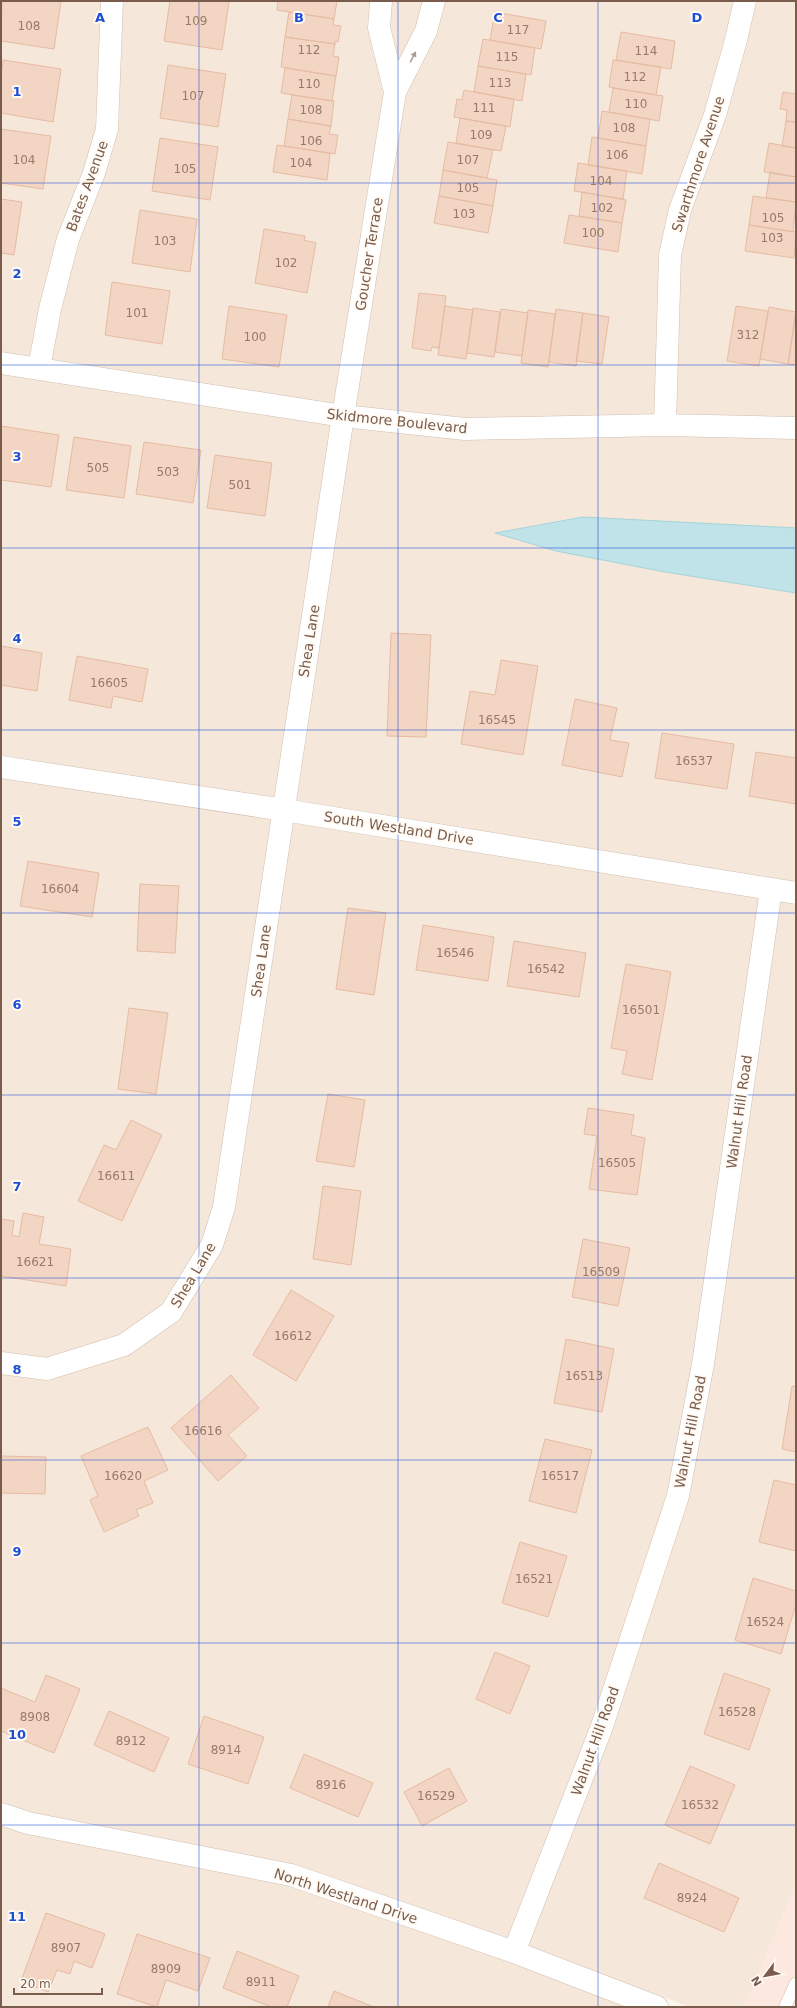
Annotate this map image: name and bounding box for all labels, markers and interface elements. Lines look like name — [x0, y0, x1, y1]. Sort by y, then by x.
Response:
text: A — [95, 10, 105, 25]
text: B — [294, 10, 304, 25]
text: C — [493, 10, 503, 25]
text: D — [692, 10, 703, 25]
house number: 109 — [185, 14, 207, 28]
house number: 108 — [18, 19, 40, 33]
house number: 117 — [507, 23, 529, 37]
house number: 112 — [298, 43, 320, 57]
house number: 114 — [635, 44, 657, 58]
house number: 115 — [496, 50, 518, 64]
one-way arrow — [409, 51, 416, 63]
house number: 112 — [624, 70, 646, 84]
house number: 113 — [489, 76, 511, 90]
house number: 110 — [298, 77, 320, 91]
text: 1 — [12, 84, 22, 99]
house number: 107 — [182, 89, 204, 103]
street label: Swarthmore Avenue — [668, 94, 728, 234]
house number: 110 — [625, 97, 647, 111]
house number: 111 — [473, 101, 495, 115]
house number: 108 — [300, 103, 322, 117]
house number: 108 — [613, 121, 635, 135]
house number: 109 — [470, 128, 492, 142]
house number: 106 — [300, 134, 322, 148]
street label: Bates Avenue — [63, 138, 111, 234]
house number: 106 — [606, 148, 628, 162]
house number: 104 — [13, 153, 35, 167]
house number: 107 — [457, 153, 479, 167]
house number: 104 — [290, 156, 312, 170]
house number: 105 — [174, 162, 196, 176]
house number: 104 — [590, 174, 612, 188]
house number: 105 — [457, 181, 479, 195]
street label: Goucher Terrace — [352, 196, 386, 312]
house number: 102 — [591, 201, 613, 215]
house number: 103 — [453, 207, 475, 221]
house number: 105 — [762, 211, 784, 225]
house number: 100 — [582, 226, 604, 240]
house number: 103 — [761, 231, 783, 245]
house number: 103 — [154, 234, 176, 248]
house number: 102 — [275, 256, 297, 270]
text: 2 — [12, 266, 22, 281]
house number: 101 — [126, 306, 148, 320]
house number: 312 — [737, 328, 759, 342]
house number: 100 — [244, 330, 266, 344]
street label: Skidmore Boulevard — [326, 406, 468, 436]
text: 3 — [12, 449, 22, 464]
house number: 505 — [87, 461, 109, 475]
house number: 503 — [157, 465, 179, 479]
house number: 501 — [229, 478, 251, 492]
street label: Shea Lane — [295, 604, 323, 678]
text: 4 — [12, 631, 22, 646]
house number: 16605 — [90, 676, 128, 690]
house number: 16545 — [478, 713, 516, 727]
house number: 16537 — [675, 754, 713, 768]
street label: South Westland Drive — [323, 808, 475, 848]
text: 5 — [12, 814, 22, 829]
house number: 16604 — [41, 882, 79, 896]
street label: Shea Lane — [248, 924, 274, 998]
house number: 16546 — [436, 946, 474, 960]
house number: 16542 — [527, 962, 565, 976]
text: 6 — [12, 997, 22, 1012]
house number: 16501 — [622, 1003, 660, 1017]
street label: Walnut Hill Road — [723, 1054, 755, 1170]
house number: 16505 — [598, 1156, 636, 1170]
house number: 16611 — [97, 1169, 135, 1183]
text: 7 — [12, 1179, 22, 1194]
street label: Shea Lane — [167, 1239, 219, 1311]
house number: 16621 — [16, 1255, 54, 1269]
house number: 16509 — [582, 1265, 620, 1279]
house number: 16612 — [274, 1329, 312, 1343]
text: 8 — [12, 1362, 22, 1377]
house number: 16513 — [565, 1369, 603, 1383]
street label: Walnut Hill Road — [671, 1374, 709, 1490]
house number: 16616 — [184, 1424, 222, 1438]
house number: 16620 — [104, 1469, 142, 1483]
house number: 16517 — [541, 1469, 579, 1483]
text: 9 — [12, 1544, 22, 1559]
house number: 16521 — [515, 1572, 553, 1586]
house number: 16524 — [746, 1615, 784, 1629]
street label: Walnut Hill Road — [568, 1684, 622, 1798]
house number: 16528 — [718, 1705, 756, 1719]
house number: 8908 — [20, 1710, 50, 1724]
text: 10 — [8, 1727, 26, 1742]
house number: 8912 — [116, 1734, 146, 1748]
house number: 8914 — [211, 1743, 241, 1757]
house number: 8916 — [316, 1778, 346, 1792]
house number: 16529 — [417, 1789, 455, 1803]
house number: 16532 — [681, 1798, 719, 1812]
street label: North Westland Drive — [272, 1865, 420, 1927]
house number: 8924 — [677, 1891, 707, 1905]
text: 11 — [8, 1909, 26, 1924]
house number: 8907 — [51, 1941, 81, 1955]
north arrow — [745, 1956, 785, 1996]
house number: 8909 — [151, 1962, 181, 1976]
scale bar — [14, 1970, 102, 1996]
text: N — [749, 1974, 765, 1988]
house number: 8911 — [246, 1975, 276, 1989]
text: 20 m — [20, 1977, 51, 1991]

